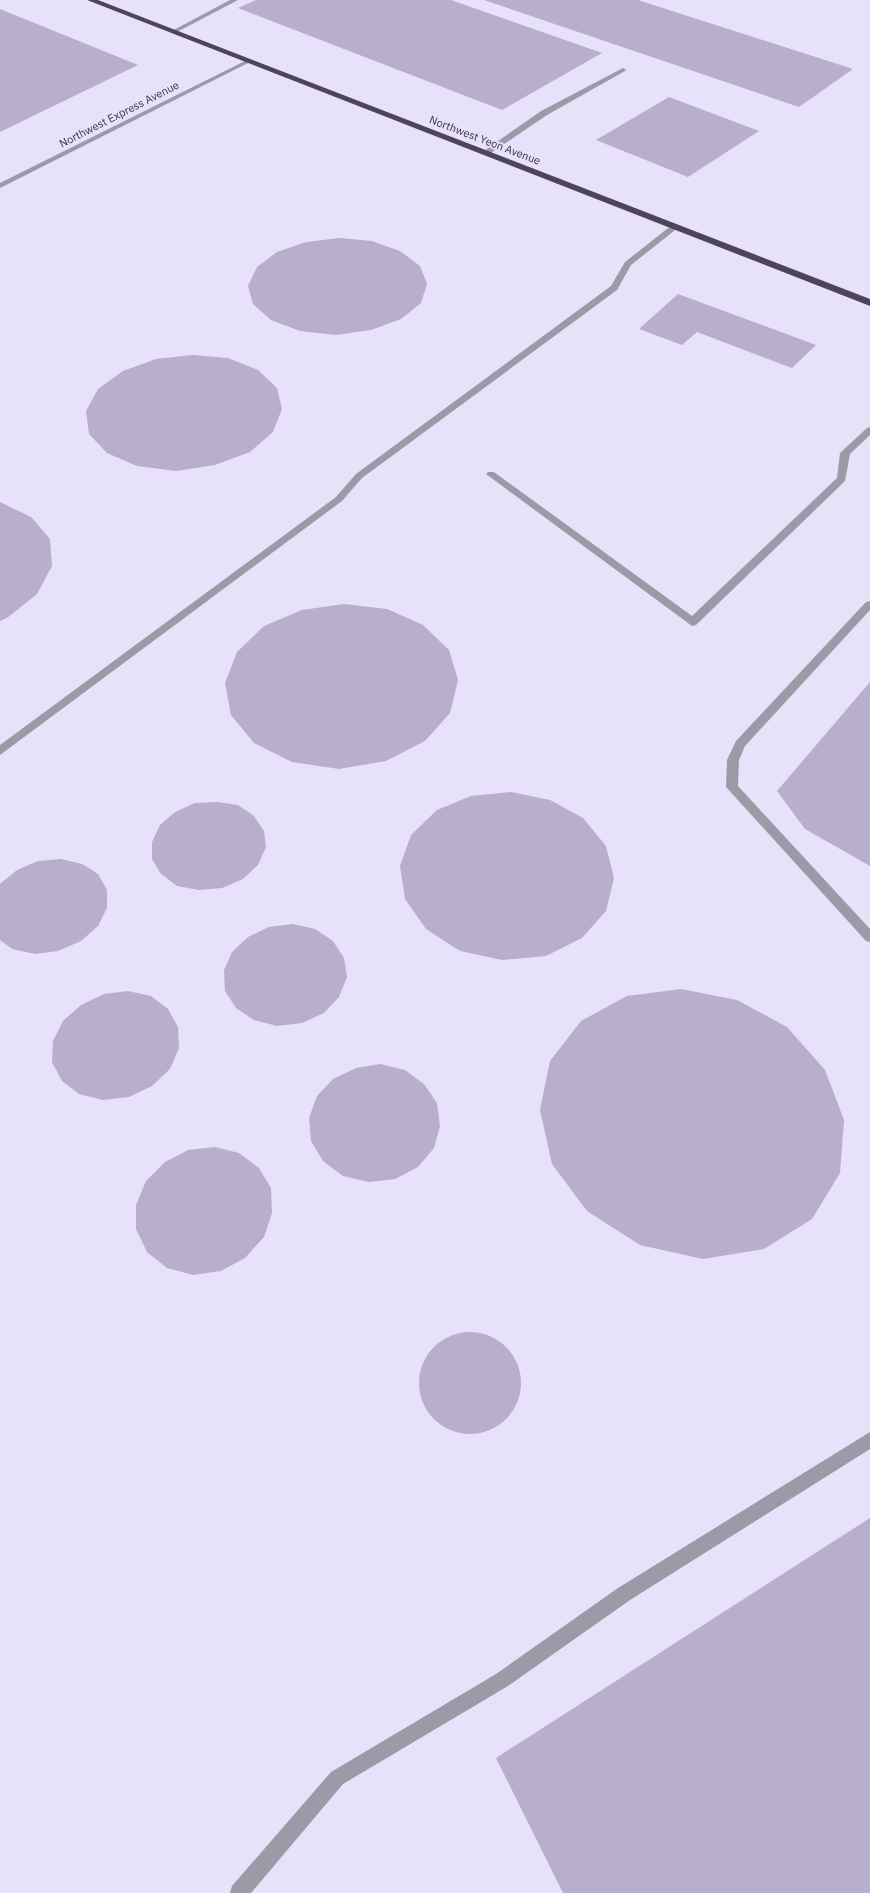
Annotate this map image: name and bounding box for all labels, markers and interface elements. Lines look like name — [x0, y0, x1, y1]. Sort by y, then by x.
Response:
street label: Northwest Express Avenue — [57, 78, 181, 150]
street label: Northwest Yeon Avenue — [427, 112, 543, 168]

